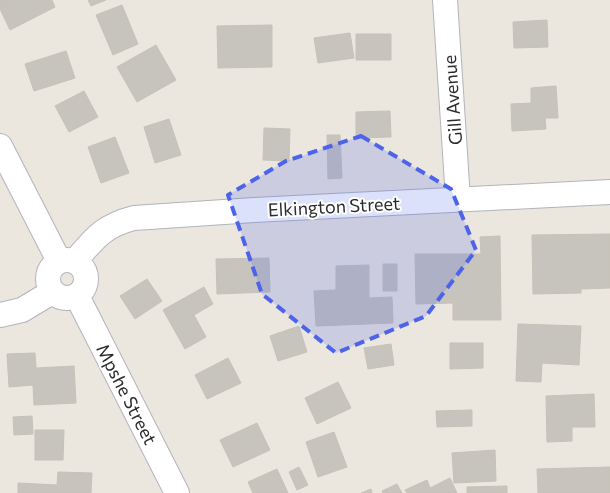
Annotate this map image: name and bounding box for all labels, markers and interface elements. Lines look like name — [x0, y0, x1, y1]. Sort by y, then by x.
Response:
street label: Gill Avenue — [438, 54, 466, 146]
street label: Elkington Street — [267, 192, 401, 220]
street label: Mpshe Street — [92, 340, 162, 448]

